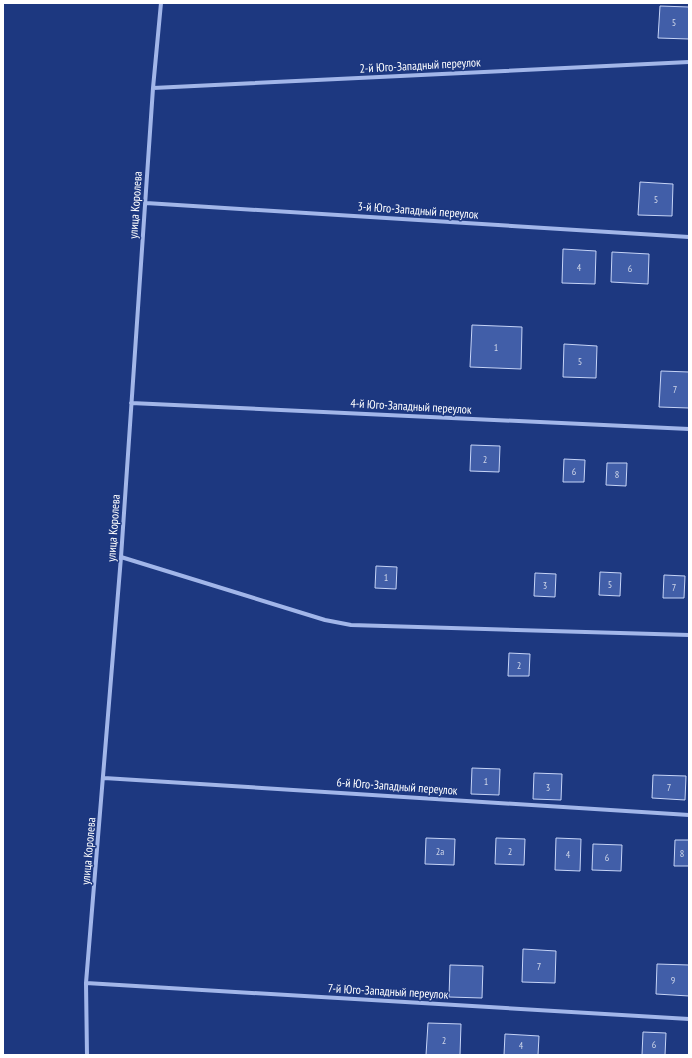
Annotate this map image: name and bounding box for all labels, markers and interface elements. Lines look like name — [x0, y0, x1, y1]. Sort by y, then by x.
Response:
house number: 5 — [672, 16, 676, 29]
street label: 2-й Юго-Западный переулок — [359, 54, 481, 76]
street label: улица Королева — [125, 171, 145, 239]
house number: 5 — [654, 193, 658, 206]
street label: 3-й Юго-Западный переулок — [357, 198, 479, 222]
house number: 4 — [577, 261, 582, 274]
house number: 6 — [628, 262, 633, 275]
house number: 1 — [494, 341, 498, 354]
house number: 5 — [578, 355, 582, 368]
house number: 7 — [673, 383, 677, 396]
street label: 4-й Юго-Западный переулок — [350, 395, 472, 417]
house number: 2 — [483, 453, 487, 466]
house number: 6 — [572, 465, 577, 478]
house number: 8 — [615, 468, 619, 481]
street label: улица Королева — [103, 494, 123, 562]
house number: 1 — [384, 571, 388, 584]
house number: 5 — [608, 578, 612, 591]
house number: 3 — [543, 579, 547, 592]
house number: 7 — [672, 581, 676, 594]
house number: 2 — [517, 659, 521, 672]
street label: 6-й Юго-Западный переулок — [336, 774, 458, 798]
house number: 1 — [484, 775, 488, 788]
house number: 3 — [546, 781, 550, 794]
house number: 7 — [667, 781, 671, 794]
street label: улица Королева — [78, 816, 98, 885]
house number: 2а — [436, 845, 444, 858]
house number: 2 — [508, 845, 512, 858]
house number: 8 — [680, 847, 684, 860]
house number: 4 — [566, 848, 571, 861]
house number: 6 — [605, 851, 610, 864]
house number: 7 — [537, 960, 541, 973]
house number: 9 — [671, 974, 675, 987]
street label: 7-й Юго-Западный переулок — [327, 980, 449, 1002]
house number: 2 — [442, 1034, 446, 1047]
house number: 6 — [652, 1038, 657, 1051]
house number: 4 — [519, 1039, 524, 1052]

